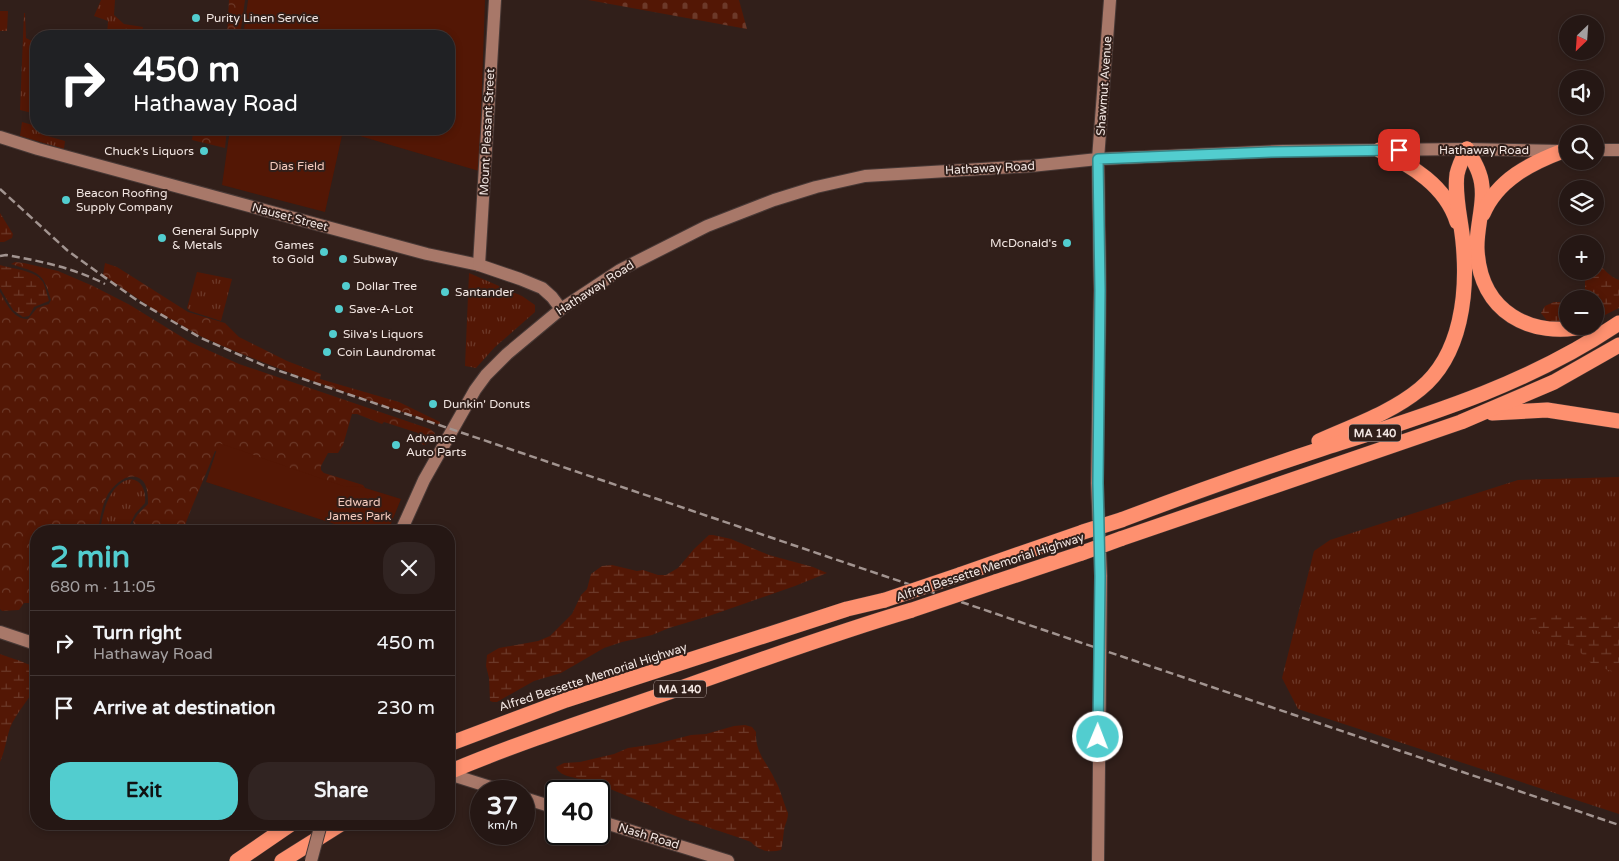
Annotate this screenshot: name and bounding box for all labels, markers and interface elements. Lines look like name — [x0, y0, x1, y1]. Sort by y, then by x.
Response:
place label: Purity Linen Service — [206, 11, 319, 25]
marker: Purity Linen Service — [190, 12, 202, 24]
north arrow — [1559, 15, 1604, 60]
map controls — [1559, 15, 1604, 335]
street label: Shawmut Avenue — [1094, 36, 1114, 136]
text: 450 m — [133, 49, 240, 91]
icon: right — [50, 50, 115, 115]
street label: Mount Pleasant Street — [477, 68, 497, 196]
button: sound — [1559, 70, 1604, 115]
text: Hathaway Road — [133, 91, 298, 117]
button: search — [1559, 125, 1604, 170]
pin — [1378, 129, 1420, 171]
icon: arrive — [1385, 136, 1413, 164]
street label: Hathaway Road — [1439, 143, 1529, 157]
place label: Chuck's Liquors — [104, 144, 194, 158]
marker: Chuck's Liquors — [198, 145, 210, 157]
park label: Dias Field — [269, 159, 325, 173]
street label: Hathaway Road — [945, 159, 1035, 177]
button: layers — [1559, 180, 1604, 225]
place label: Beacon Roofing Supply Company — [76, 186, 173, 214]
marker: Beacon Roofing Supply Company — [60, 194, 72, 206]
street label: Nauset Street — [250, 200, 330, 234]
place label: General Supply & Metals — [172, 224, 259, 252]
marker: General Supply & Metals — [156, 232, 168, 244]
button: + — [1559, 235, 1604, 280]
place label: McDonald's — [990, 236, 1057, 250]
marker: McDonald's — [1061, 237, 1073, 249]
place label: Games to Gold — [272, 238, 314, 266]
marker: Games to Gold — [318, 246, 330, 258]
place label: Subway — [353, 252, 398, 266]
marker: Subway — [337, 253, 349, 265]
street label: Hathaway Road — [553, 258, 637, 318]
place label: Dollar Tree — [356, 279, 417, 293]
marker: Dollar Tree — [340, 280, 352, 292]
place label: Santander — [455, 285, 514, 299]
marker: Santander — [439, 286, 451, 298]
button: − — [1559, 290, 1604, 335]
place label: Save-A-Lot — [349, 302, 414, 316]
marker: Save-A-Lot — [333, 303, 345, 315]
place label: Silva's Liquors — [343, 327, 424, 341]
marker: Silva's Liquors — [327, 328, 339, 340]
place label: Coin Laundromat — [337, 345, 436, 359]
marker: Coin Laundromat — [321, 346, 333, 358]
place label: Dunkin' Donuts — [443, 397, 530, 411]
marker: Dunkin' Donuts — [427, 398, 439, 410]
road number: MA 140 — [1349, 424, 1401, 442]
place label: Advance Auto Parts — [406, 431, 467, 459]
marker: Advance Auto Parts — [390, 439, 402, 451]
park label: Edward James Park — [327, 495, 392, 523]
street label: Alfred Bessette Memorial Highway — [894, 530, 1086, 604]
text: 2 min — [50, 539, 130, 576]
button: close — [383, 542, 435, 594]
text: 680 m · 11:05 — [50, 577, 156, 597]
text: Turn right — [93, 622, 181, 644]
icon: right — [50, 629, 78, 657]
text: 450 m — [377, 632, 435, 654]
street label: Alfred Bessette Memorial Highway — [497, 640, 689, 714]
text: Hathaway Road — [93, 644, 213, 664]
road number: MA 140 — [654, 681, 706, 698]
icon: arrive — [50, 694, 78, 722]
text: Arrive at destination — [93, 697, 276, 719]
text: 230 m — [377, 697, 435, 719]
position arrow — [1071, 710, 1123, 762]
button: Exit — [50, 762, 238, 820]
button: Share — [248, 762, 435, 820]
speed limit sign: 40 — [545, 780, 610, 845]
text: 37 — [487, 791, 518, 821]
text: km/h — [487, 818, 518, 832]
street label: Nash Road — [617, 820, 681, 852]

